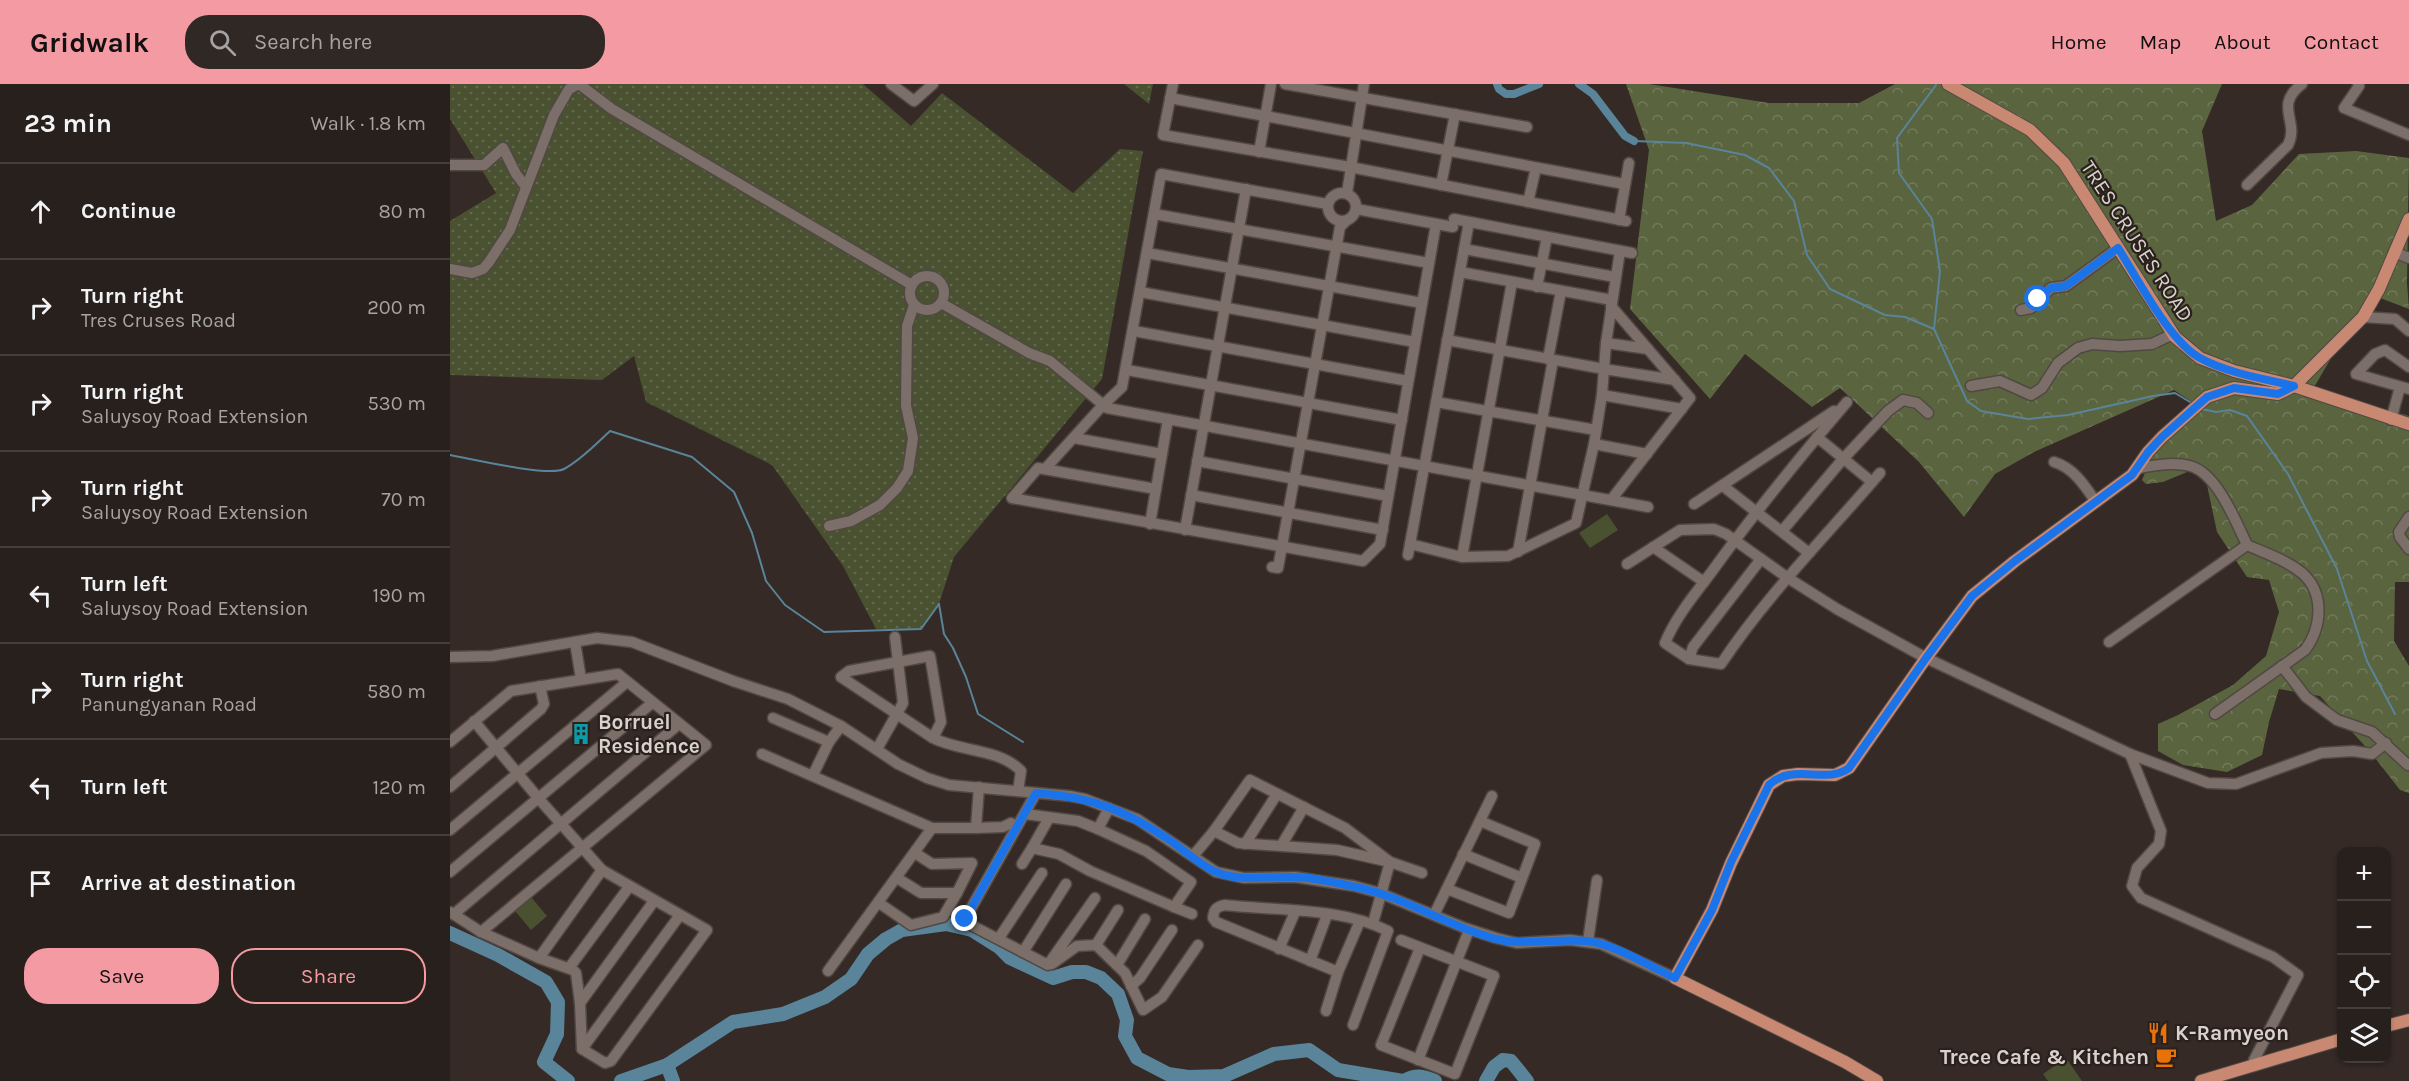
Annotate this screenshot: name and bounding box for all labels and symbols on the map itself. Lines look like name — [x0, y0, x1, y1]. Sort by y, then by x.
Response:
street label: TRES CRUSES ROAD — [2076, 156, 2198, 326]
route start — [2024, 285, 2050, 311]
place label: Borruel Residence — [598, 710, 700, 758]
building icon: Borruel Residence — [569, 722, 593, 746]
route end — [951, 905, 977, 931]
restaurant icon: K-Ramyeon — [2146, 1021, 2170, 1045]
place label: K-Ramyeon — [2175, 1021, 2289, 1045]
place label: Trece Cafe & Kitchen — [1940, 1045, 2149, 1069]
cafe icon: Trece Cafe & Kitchen — [2154, 1045, 2178, 1069]

